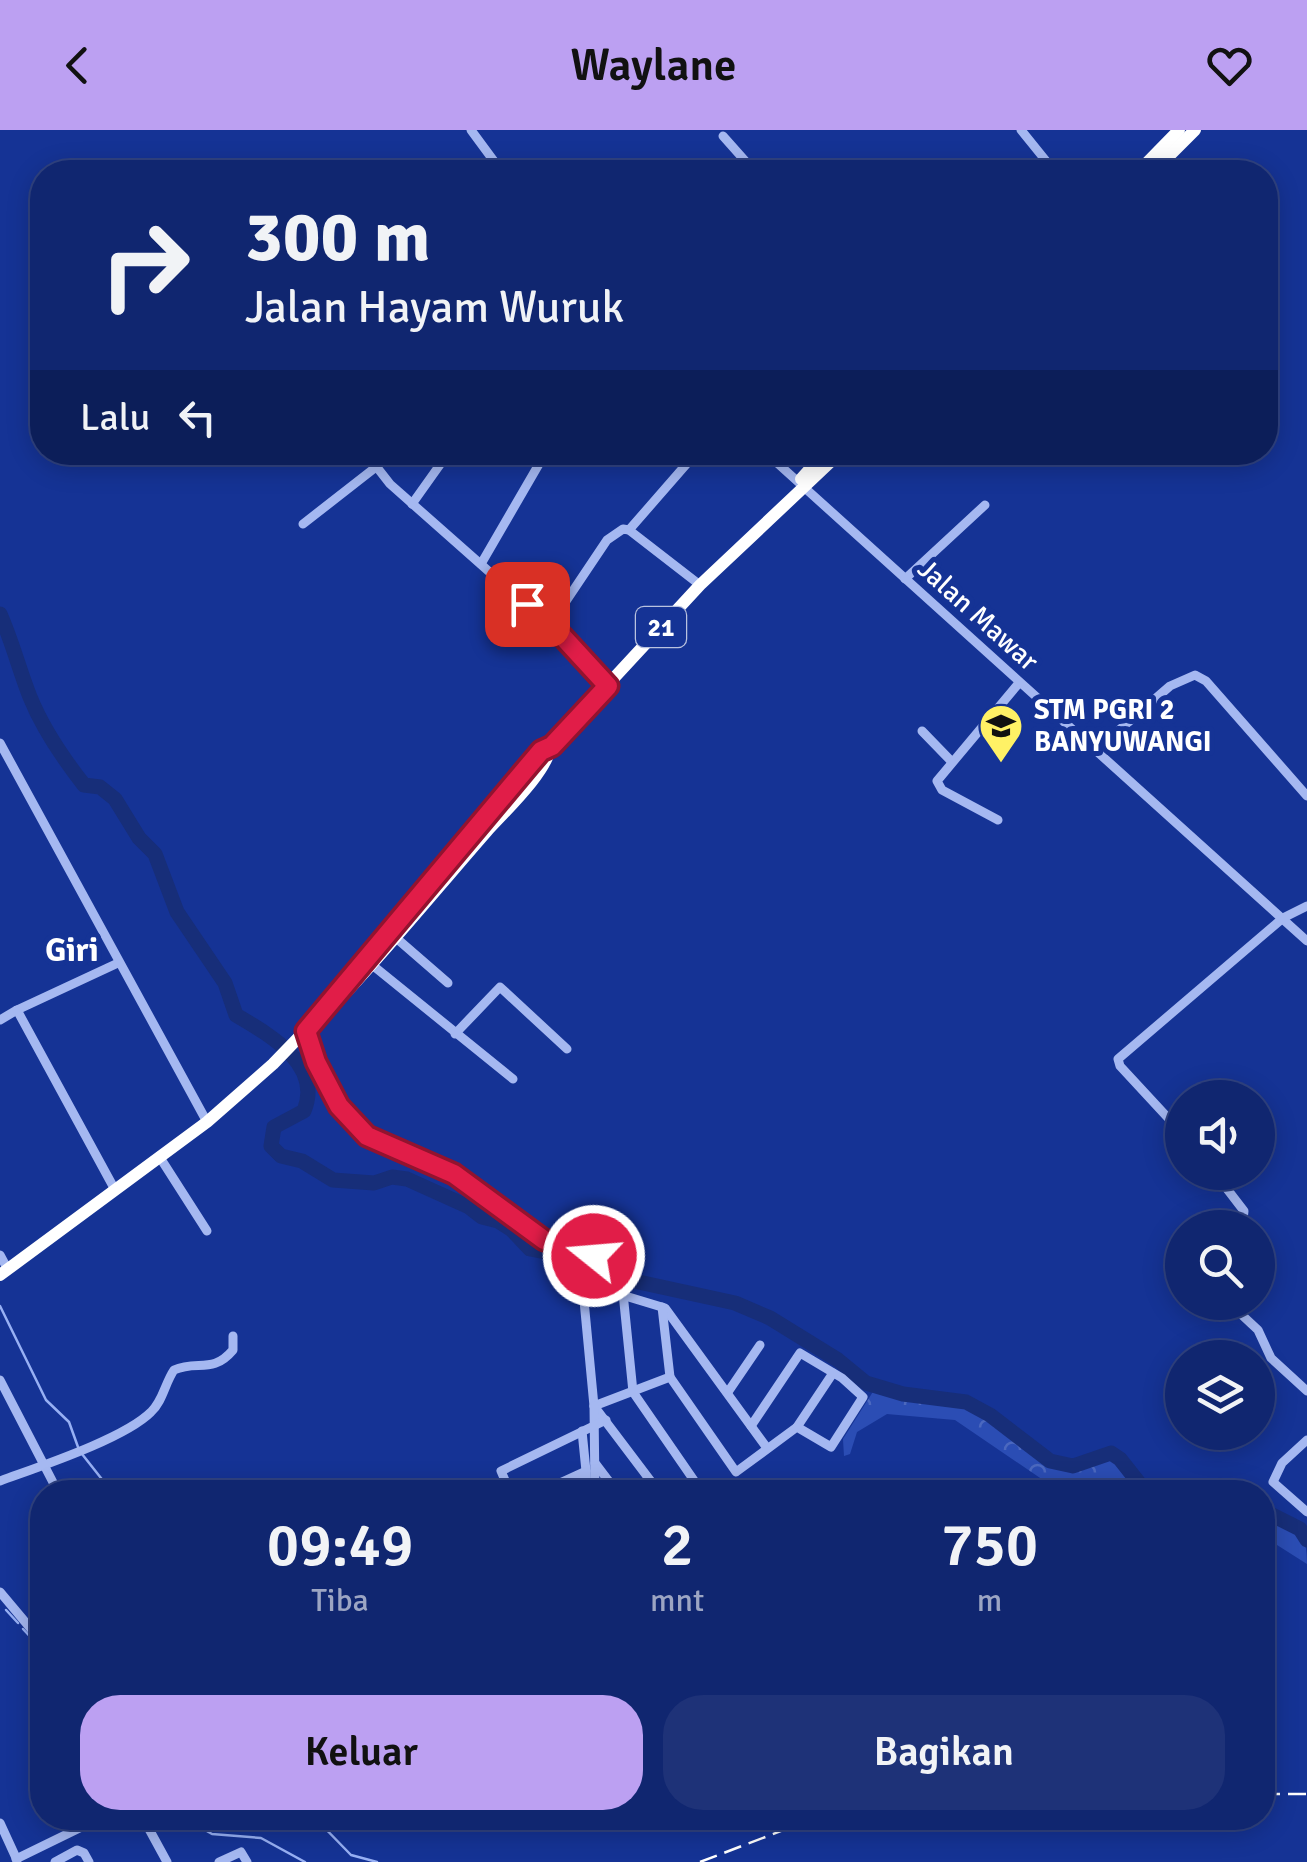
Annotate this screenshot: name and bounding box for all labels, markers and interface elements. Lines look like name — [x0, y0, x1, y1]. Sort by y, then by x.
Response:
icon: back — [50, 38, 105, 93]
text: Waylane — [571, 38, 736, 93]
icon: heart — [1202, 38, 1257, 93]
text: 300 m — [245, 194, 430, 280]
icon: right — [80, 200, 210, 330]
text: Jalan Hayam Wuruk — [245, 280, 624, 335]
icon: left — [170, 390, 225, 445]
text: Lalu — [80, 394, 150, 441]
street label: Jalan Mawar — [911, 552, 1046, 679]
pin — [485, 562, 570, 647]
icon: arrive — [500, 577, 555, 632]
road number: 21 — [636, 607, 686, 647]
place label: STM PGRI 2 BANYUWANGI — [1034, 693, 1212, 759]
school or university icon: STM PGRI 2 BANYUWANGI — [978, 703, 1024, 764]
district label: Giri — [45, 931, 99, 970]
map controls — [1165, 1080, 1275, 1450]
button: sound — [1165, 1080, 1275, 1190]
position arrow — [542, 1204, 646, 1308]
button: search — [1165, 1210, 1275, 1320]
button: layers — [1165, 1340, 1275, 1450]
text: 09:49 — [267, 1509, 413, 1583]
text: 2 — [661, 1509, 693, 1583]
text: 750 — [941, 1509, 1038, 1583]
text: Tiba — [311, 1581, 369, 1620]
text: mnt — [650, 1581, 704, 1620]
text: m — [977, 1581, 1002, 1620]
button: Keluar — [80, 1695, 643, 1810]
button: Bagikan — [663, 1695, 1225, 1810]

